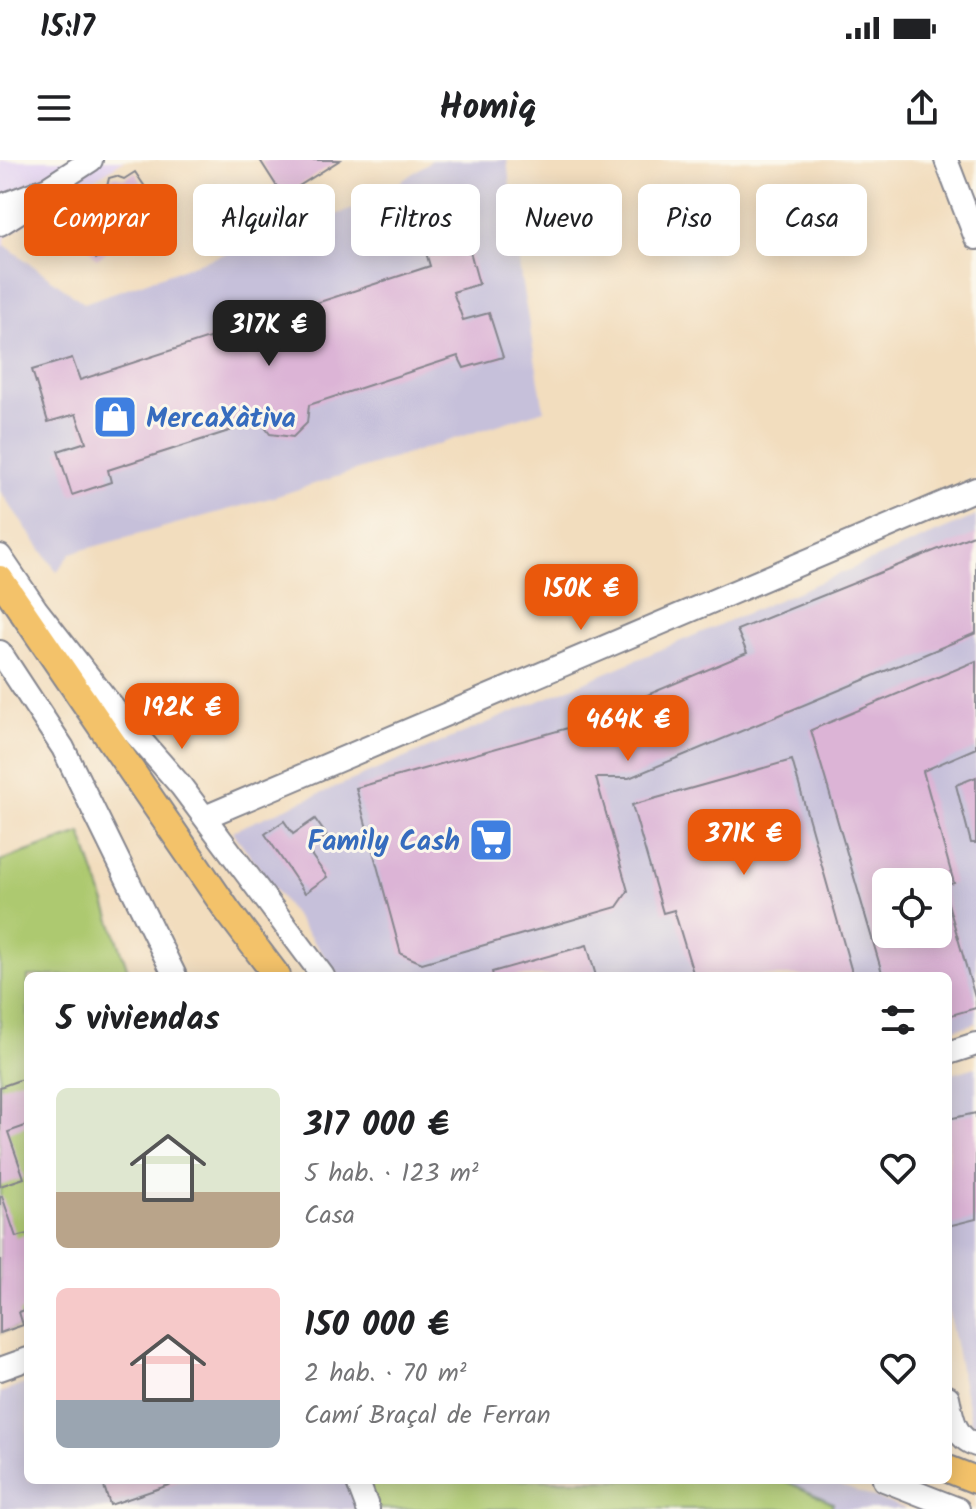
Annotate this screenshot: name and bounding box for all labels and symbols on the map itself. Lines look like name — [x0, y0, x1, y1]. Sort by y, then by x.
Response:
pin: 317K € — [204, 300, 334, 368]
shop icon: MercaXàtiva — [91, 393, 139, 441]
place label: MercaXàtiva — [146, 397, 296, 442]
pin: 150K € — [516, 564, 646, 632]
pin: 192K € — [117, 683, 247, 751]
pin: 464K € — [563, 695, 693, 763]
pin: 371K € — [679, 809, 809, 877]
supermarket icon: Family Cash — [467, 816, 515, 864]
place label: Family Cash — [307, 820, 460, 865]

